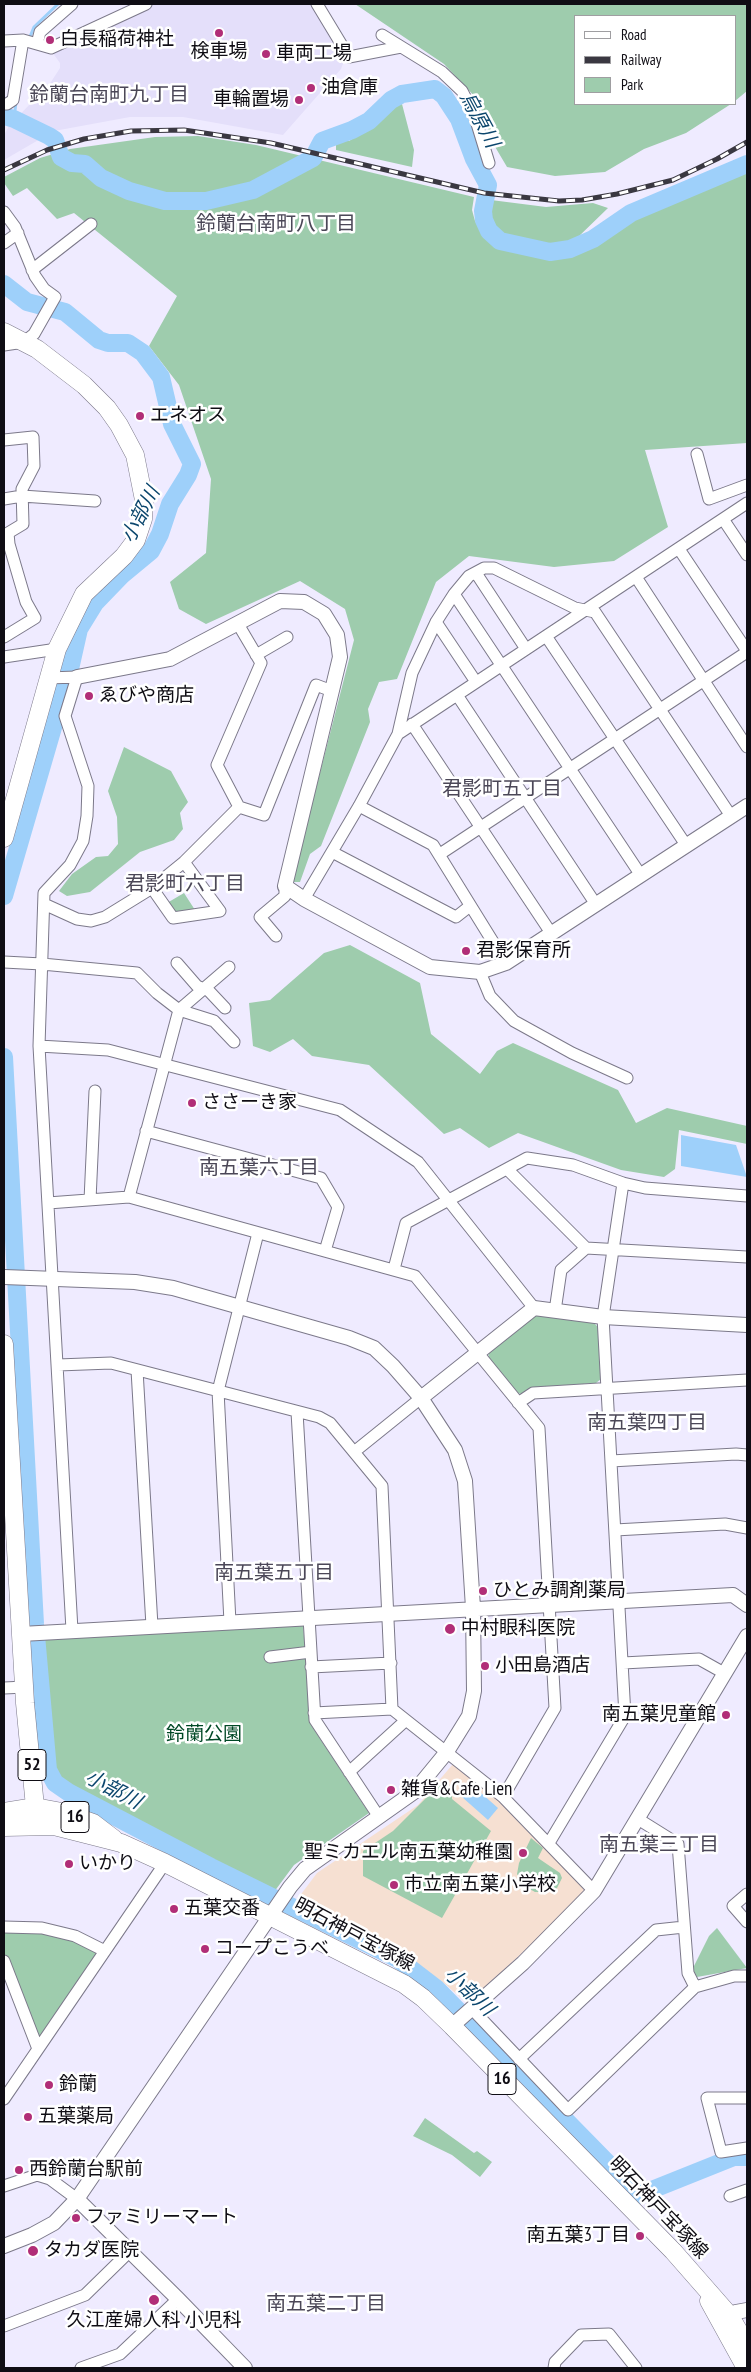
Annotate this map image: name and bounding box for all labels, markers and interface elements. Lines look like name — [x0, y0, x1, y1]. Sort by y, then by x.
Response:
legend — [574, 15, 736, 105]
text: Road — [621, 25, 647, 44]
marker: 検車場 — [213, 27, 225, 39]
place label: 白長稲荷神社 — [60, 29, 174, 51]
marker: 白長稲荷神社 — [44, 34, 56, 46]
place label: 検車場 — [191, 41, 247, 63]
place label: 車両工場 — [276, 43, 352, 65]
marker: 車両工場 — [260, 48, 272, 60]
text: Railway — [621, 50, 661, 69]
text: Park — [621, 75, 643, 94]
place label: 油倉庫 — [321, 77, 378, 99]
marker: 油倉庫 — [305, 82, 317, 94]
district label: 鈴蘭台南町九丁目 — [29, 83, 189, 107]
water label: 烏原川 — [454, 88, 504, 152]
place label: 車輪置場 — [213, 89, 289, 111]
marker: 車輪置場 — [293, 94, 305, 106]
district label: 鈴蘭台南町八丁目 — [196, 212, 356, 236]
place label: エネオス — [150, 405, 226, 427]
marker: エネオス — [134, 410, 146, 422]
water label: 小部川 — [117, 483, 165, 547]
place label: ゑびや商店 — [99, 685, 194, 707]
marker: ゑびや商店 — [83, 690, 95, 702]
district label: 君影町五丁目 — [442, 777, 562, 801]
district label: 君影町六丁目 — [125, 872, 245, 896]
place label: 君影保育所 — [476, 940, 571, 962]
marker: 君影保育所 — [460, 945, 472, 957]
place label: ささーき家 — [202, 1092, 297, 1114]
marker: ささーき家 — [186, 1097, 198, 1109]
district label: 南五葉六丁目 — [199, 1156, 319, 1180]
district label: 南五葉四丁目 — [587, 1411, 707, 1435]
district label: 南五葉五丁目 — [214, 1561, 334, 1585]
place label: ひとみ調剤薬局 — [493, 1580, 626, 1602]
marker: ひとみ調剤薬局 — [477, 1585, 489, 1597]
place label: 中村眼科医院 — [461, 1618, 575, 1640]
marker: 中村眼科医院 — [443, 1622, 457, 1636]
place label: 小田島酒店 — [495, 1655, 590, 1677]
marker: 小田島酒店 — [479, 1660, 491, 1672]
place label: 南五葉児童館 — [602, 1704, 716, 1726]
marker: 南五葉児童館 — [720, 1709, 732, 1721]
park label: 鈴蘭公園 — [166, 1724, 242, 1746]
road number: 52 — [18, 1750, 46, 1780]
water label: 小部川 — [81, 1765, 145, 1815]
place label: 雑貨&Cafe Lien — [401, 1779, 512, 1801]
marker: 雑貨&Cafe Lien — [385, 1784, 397, 1796]
road number: 16 — [61, 1801, 89, 1832]
district label: 南五葉三丁目 — [599, 1833, 719, 1857]
place label: 聖ミカエル南五葉幼稚園 — [304, 1842, 513, 1864]
marker: 聖ミカエル南五葉幼稚園 — [517, 1847, 529, 1859]
place label: いかり — [79, 1853, 136, 1875]
marker: いかり — [63, 1858, 75, 1870]
place label: 市立南五葉小学校 — [404, 1874, 556, 1896]
marker: 市立南五葉小学校 — [388, 1879, 400, 1891]
street label: 明石神戸宝塚線 — [290, 1894, 418, 1976]
place label: 五葉交番 — [184, 1898, 260, 1920]
marker: 五葉交番 — [168, 1903, 180, 1915]
place label: コープこうべ — [215, 1938, 329, 1960]
marker: コープこうべ — [199, 1943, 211, 1955]
water label: 小部川 — [439, 1963, 499, 2021]
road number: 16 — [488, 2064, 516, 2094]
place label: 鈴蘭 — [59, 2074, 97, 2096]
marker: 鈴蘭 — [43, 2079, 55, 2091]
place label: 五葉薬局 — [38, 2106, 114, 2128]
marker: 五葉薬局 — [22, 2111, 34, 2123]
street label: 明石神戸宝塚線 — [604, 2152, 712, 2264]
place label: 西鈴蘭台駅前 — [29, 2159, 143, 2181]
marker: 西鈴蘭台駅前 — [13, 2164, 25, 2176]
place label: ファミリーマート — [86, 2207, 238, 2229]
marker: ファミリーマート — [70, 2212, 82, 2224]
place label: 南五葉3丁目 — [526, 2225, 630, 2247]
marker: 南五葉3丁目 — [634, 2230, 646, 2242]
place label: タカダ医院 — [44, 2240, 139, 2262]
marker: タカダ医院 — [26, 2244, 40, 2258]
district label: 南五葉二丁目 — [266, 2292, 386, 2316]
marker: 久江産婦人科 小児科 — [147, 2293, 161, 2307]
place label: 久江産婦人科 小児科 — [66, 2310, 242, 2332]

